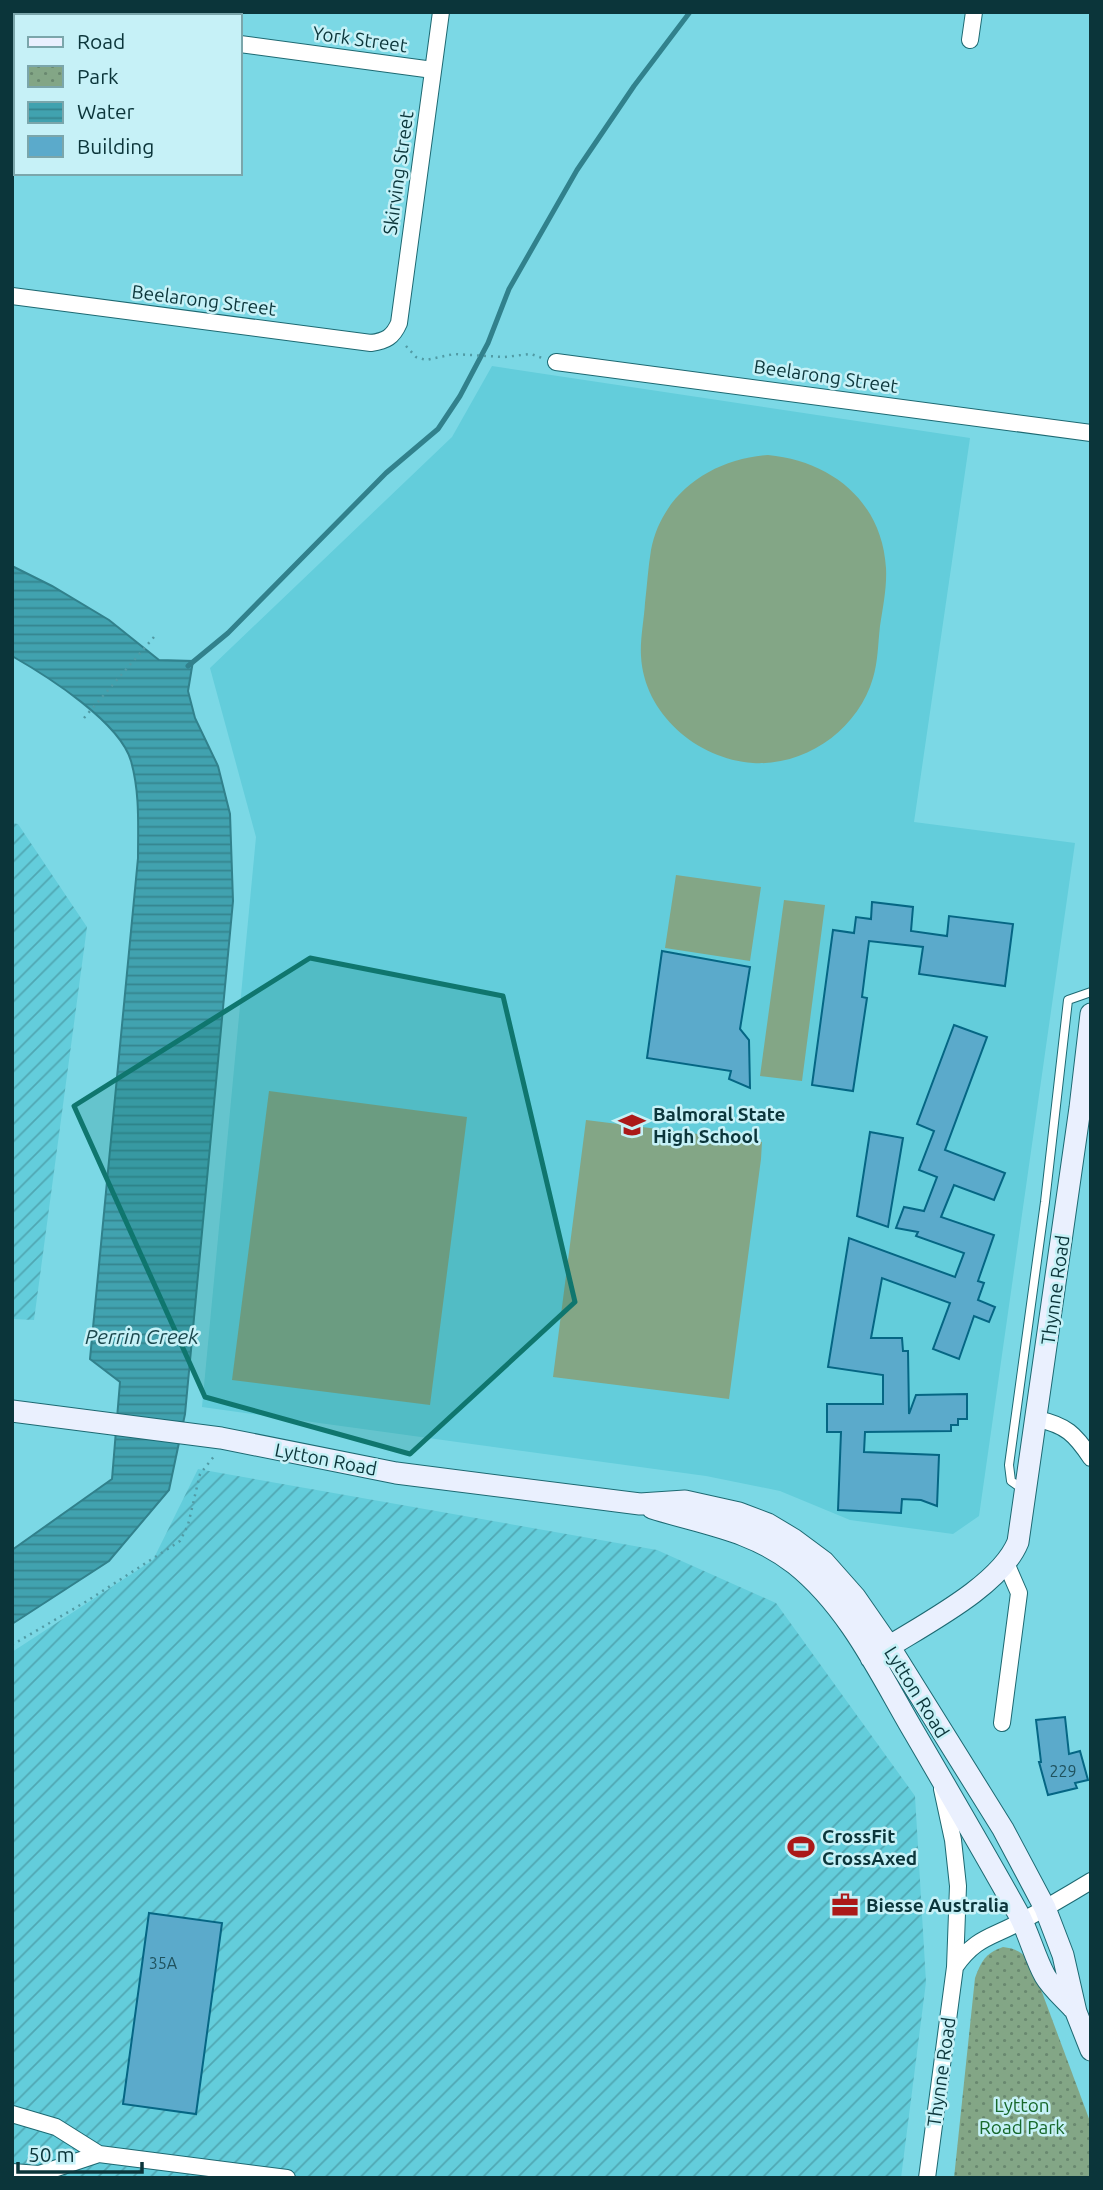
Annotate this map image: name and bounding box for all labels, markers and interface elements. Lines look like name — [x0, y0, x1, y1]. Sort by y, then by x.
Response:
legend — [14, 14, 242, 175]
street label: York Street — [311, 21, 409, 57]
text: Road — [77, 29, 125, 53]
text: Park — [77, 64, 119, 88]
text: Water — [77, 99, 135, 123]
street label: Skirving Street — [378, 109, 418, 236]
text: Building — [77, 134, 154, 158]
street label: Beelarong Street — [131, 280, 278, 320]
street label: Beelarong Street — [753, 355, 900, 397]
place label: Balmoral State High School — [653, 1103, 786, 1147]
school or university icon: Balmoral State High School — [617, 1110, 647, 1140]
street label: Thynne Road — [1036, 1234, 1074, 1346]
water label: Perrin Creek — [85, 1324, 199, 1348]
street label: Lytton Road — [273, 1438, 379, 1480]
street label: Lytton Road — [880, 1642, 954, 1742]
house number: 229 — [1049, 1762, 1077, 1780]
place label: CrossFit CrossAxed — [822, 1825, 917, 1869]
sports icon: CrossFit CrossAxed — [786, 1832, 816, 1862]
office icon: Biesse Australia — [830, 1890, 860, 1920]
place label: Biesse Australia — [866, 1894, 1009, 1916]
house number: 35A — [149, 1954, 178, 1972]
street label: Thynne Road — [922, 2016, 960, 2128]
park label: Lytton Road Park — [979, 2094, 1065, 2138]
scale bar — [18, 2130, 142, 2174]
text: 50 m — [28, 2142, 75, 2166]

